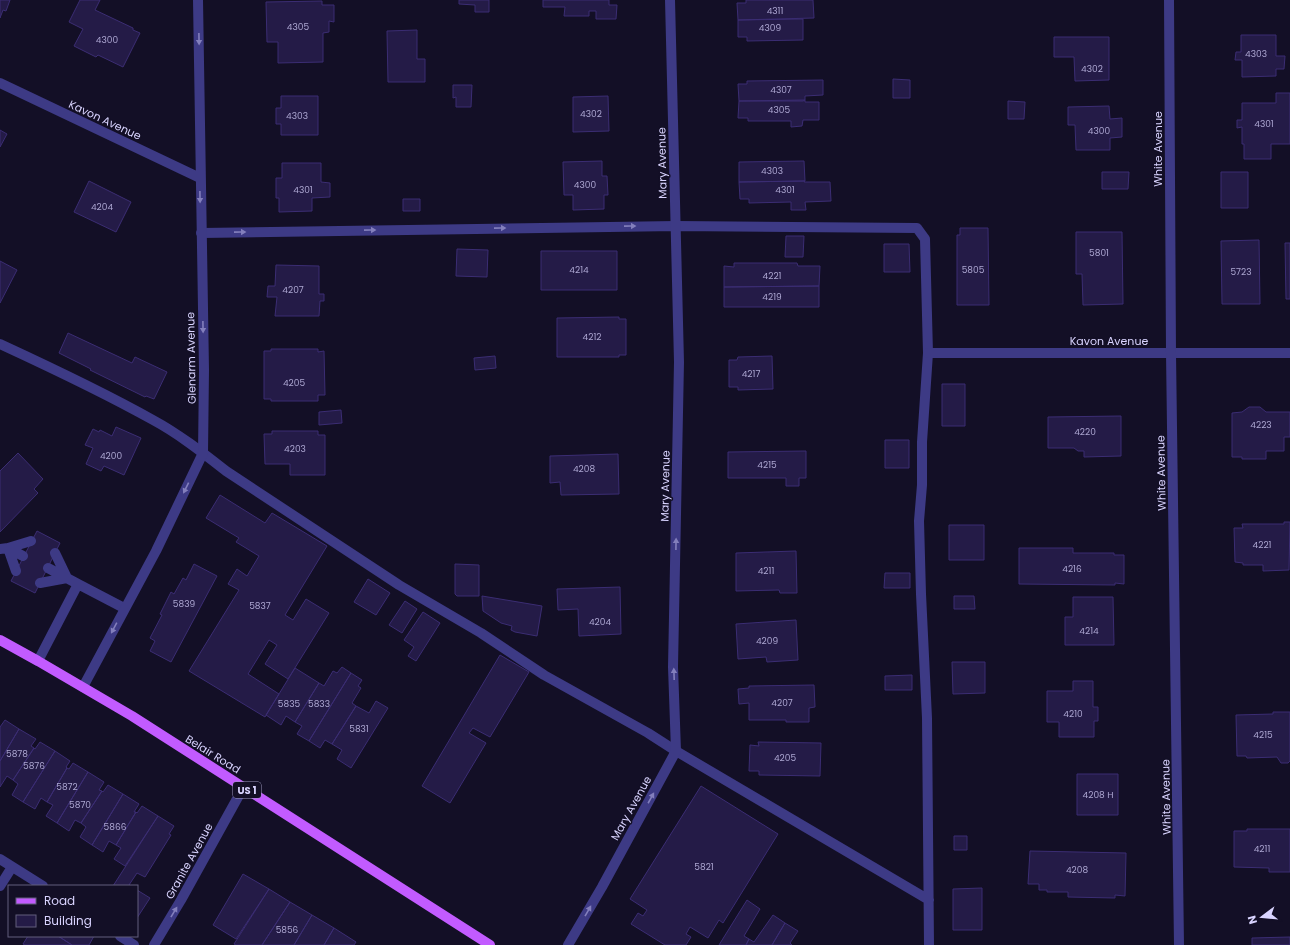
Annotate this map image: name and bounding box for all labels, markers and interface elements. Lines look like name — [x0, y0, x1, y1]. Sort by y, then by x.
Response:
house number: 4311 — [767, 5, 783, 17]
house number: 4305 — [287, 21, 309, 33]
house number: 4309 — [759, 22, 781, 34]
one-way arrow — [196, 33, 202, 46]
house number: 4300 — [96, 34, 118, 46]
house number: 4303 — [1245, 48, 1267, 60]
house number: 4302 — [1081, 63, 1103, 75]
house number: 4307 — [770, 84, 792, 96]
street label: Kavon Avenue — [66, 96, 144, 144]
house number: 4305 — [768, 104, 790, 116]
house number: 4302 — [580, 108, 602, 120]
house number: 4303 — [286, 110, 308, 122]
street label: White Avenue — [1150, 111, 1166, 187]
house number: 4301 — [1254, 118, 1274, 130]
house number: 4300 — [1088, 125, 1110, 137]
street label: Mary Avenue — [653, 127, 671, 199]
house number: 4303 — [761, 165, 783, 177]
house number: 4300 — [574, 179, 596, 191]
house number: 4301 — [293, 184, 313, 196]
house number: 4301 — [775, 184, 795, 196]
one-way arrow — [197, 191, 203, 204]
house number: 4204 — [91, 201, 113, 213]
one-way arrow — [624, 223, 637, 229]
one-way arrow — [494, 225, 507, 231]
one-way arrow — [364, 227, 377, 233]
one-way arrow — [234, 229, 247, 235]
house number: 5801 — [1089, 247, 1109, 259]
house number: 4214 — [569, 264, 589, 276]
house number: 5805 — [962, 264, 985, 276]
house number: 5723 — [1230, 266, 1252, 278]
house number: 4221 — [763, 270, 782, 282]
house number: 4207 — [282, 284, 304, 296]
house number: 4219 — [762, 291, 782, 303]
street label: Glenarm Avenue — [182, 312, 200, 404]
one-way arrow — [200, 321, 206, 334]
house number: 4212 — [583, 331, 601, 343]
street label: Kavon Avenue — [1070, 333, 1148, 349]
house number: 4217 — [742, 368, 760, 380]
house number: 4205 — [283, 377, 305, 389]
house number: 4223 — [1250, 419, 1272, 431]
house number: 4220 — [1074, 426, 1096, 438]
street label: White Avenue — [1152, 435, 1170, 511]
house number: 4203 — [284, 443, 306, 455]
house number: 4200 — [100, 450, 122, 462]
street label: Mary Avenue — [656, 450, 674, 522]
house number: 4215 — [757, 459, 777, 471]
house number: 4208 — [573, 463, 595, 475]
one-way arrow — [183, 483, 189, 494]
one-way arrow — [673, 537, 679, 550]
house number: 4221 — [1253, 539, 1272, 551]
house number: 4216 — [1062, 563, 1082, 575]
house number: 4211 — [758, 565, 774, 577]
house number: 5839 — [173, 598, 195, 610]
house number: 5837 — [249, 600, 271, 612]
house number: 4204 — [589, 616, 611, 628]
one-way arrow — [110, 623, 117, 634]
house number: 4214 — [1079, 625, 1099, 637]
house number: 4209 — [756, 635, 778, 647]
one-way arrow — [670, 668, 677, 680]
house number: 4207 — [771, 697, 793, 709]
house number: 5835 — [278, 698, 300, 710]
house number: 5833 — [308, 698, 330, 710]
house number: 4210 — [1063, 708, 1083, 720]
house number: 5831 — [349, 723, 369, 735]
house number: 4215 — [1253, 729, 1273, 741]
street label: Belair Road — [182, 731, 244, 777]
house number: 5878 — [6, 748, 28, 760]
house number: 4205 — [774, 752, 796, 764]
street label: White Avenue — [1157, 759, 1175, 835]
house number: 5876 — [23, 760, 45, 772]
street label: Mary Avenue — [607, 773, 655, 843]
house number: 5872 — [56, 781, 78, 793]
road number: US 1 — [233, 782, 261, 798]
house number: 4208 H — [1083, 789, 1113, 801]
one-way arrow — [647, 792, 654, 803]
house number: 5870 — [69, 799, 91, 811]
street label: Granite Avenue — [161, 820, 217, 902]
house number: 5866 — [104, 821, 127, 833]
house number: 4211 — [1254, 843, 1270, 855]
house number: 5821 — [694, 861, 714, 873]
house number: 4208 — [1066, 864, 1088, 876]
legend — [8, 885, 138, 937]
text: Road — [44, 892, 75, 909]
north arrow — [1242, 897, 1282, 937]
one-way arrow — [584, 905, 591, 917]
one-way arrow — [170, 907, 178, 917]
text: Building — [44, 912, 92, 929]
text: N — [1244, 914, 1261, 926]
house number: 5856 — [276, 924, 299, 936]

